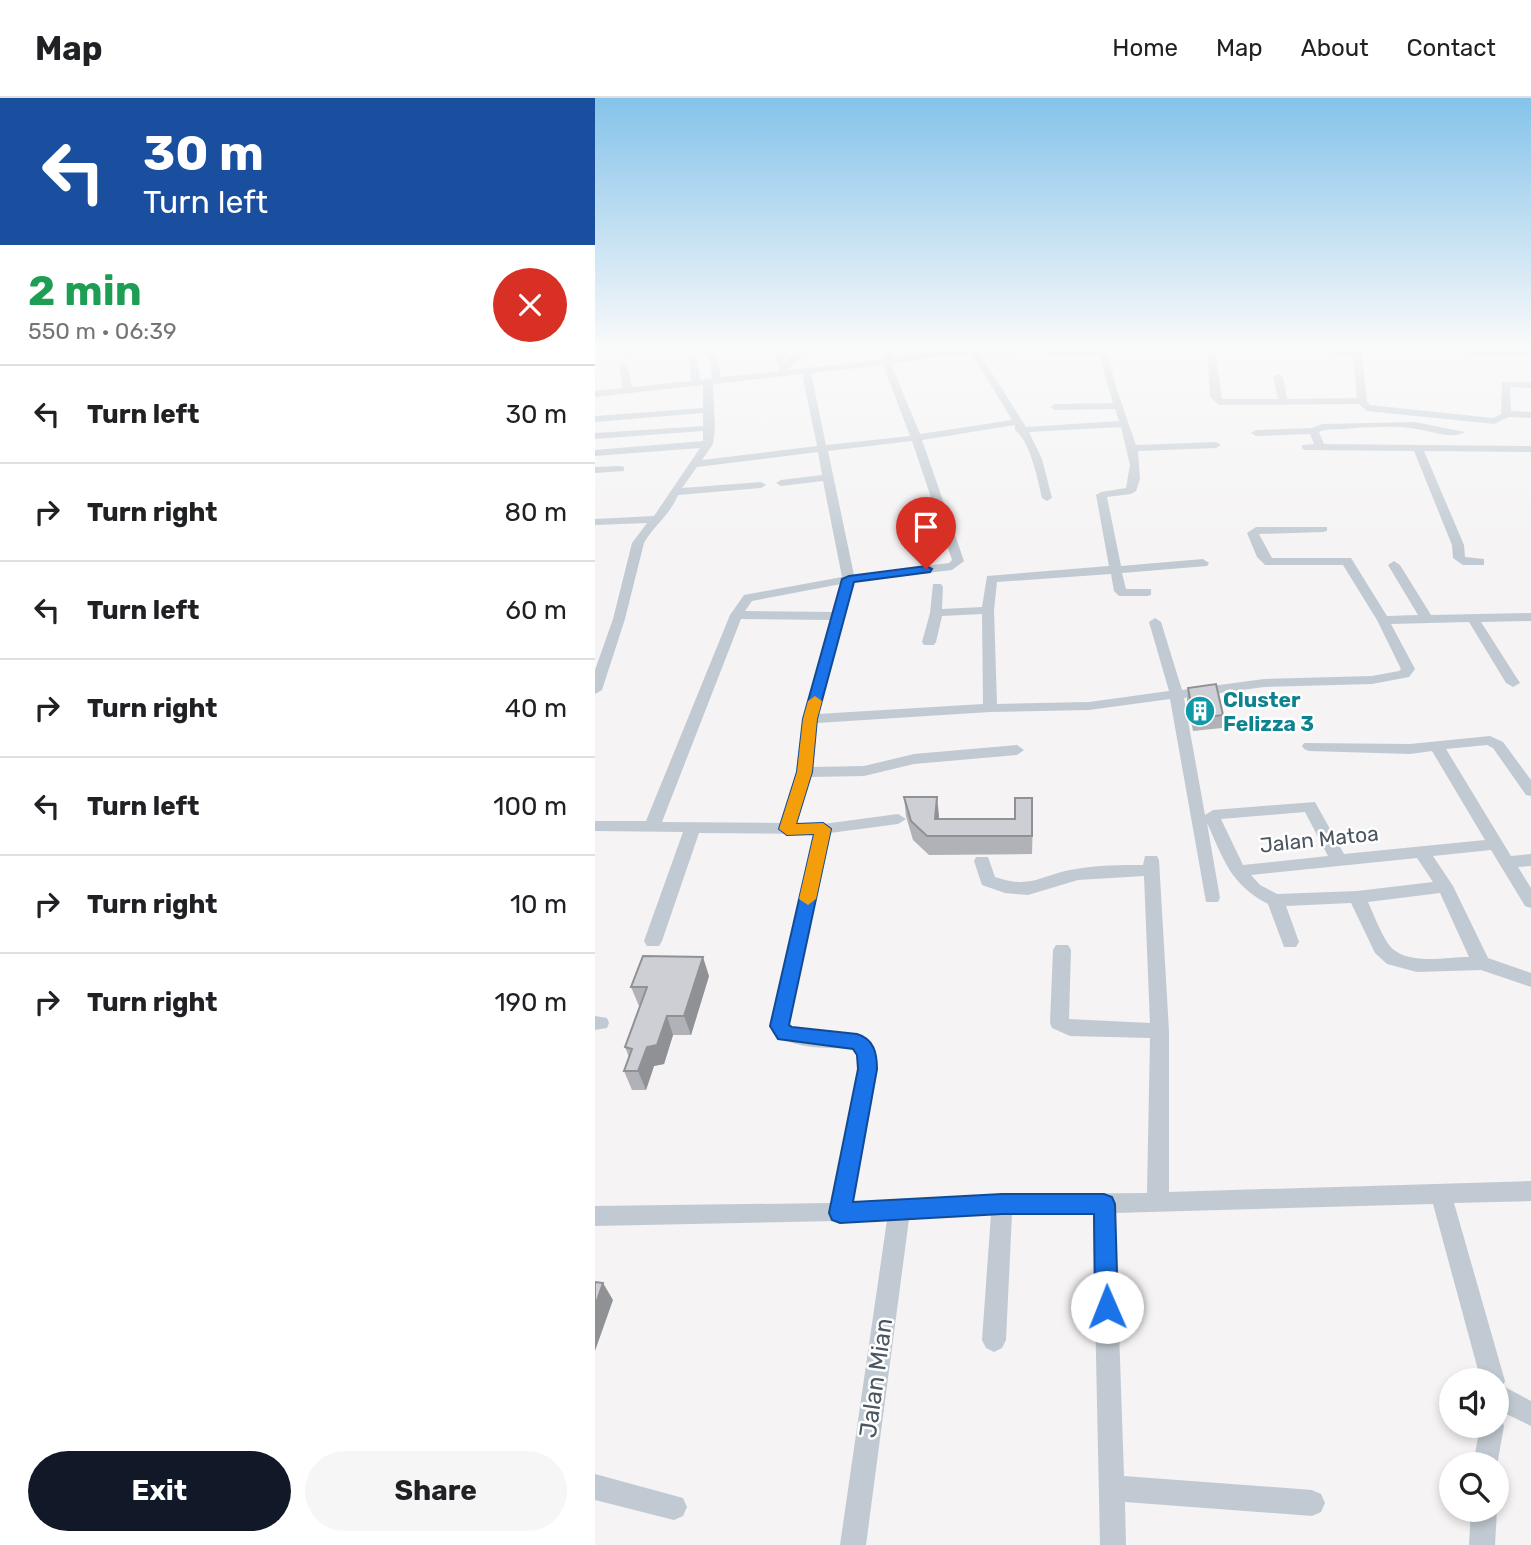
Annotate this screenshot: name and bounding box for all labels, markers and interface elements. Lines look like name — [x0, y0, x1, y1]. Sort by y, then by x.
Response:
text: Map — [35, 29, 103, 68]
text: Home — [1112, 34, 1178, 62]
text: Map — [1216, 34, 1263, 62]
text: About — [1301, 34, 1369, 62]
text: Contact — [1407, 34, 1496, 62]
text: 30 m — [143, 124, 264, 182]
icon: left — [28, 126, 119, 217]
text: Turn left — [143, 183, 268, 221]
text: 2 min — [28, 266, 142, 316]
button: close — [493, 268, 567, 342]
text: 550 m · 06:39 — [28, 317, 177, 345]
icon: left — [28, 395, 66, 433]
text: Turn left — [87, 399, 199, 430]
text: 30 m — [505, 399, 567, 430]
icon: right — [28, 493, 66, 531]
text: Turn right — [87, 497, 217, 528]
text: 80 m — [504, 497, 567, 528]
pin — [896, 497, 956, 569]
icon: arrive — [907, 508, 945, 546]
icon: left — [28, 591, 66, 629]
text: Turn left — [87, 595, 199, 626]
text: 60 m — [505, 595, 567, 626]
place label: Cluster Felizza 3 — [1223, 687, 1314, 736]
icon: right — [28, 689, 66, 727]
text: Turn right — [87, 693, 217, 724]
text: 40 m — [505, 693, 567, 724]
building icon: Cluster Felizza 3 — [1183, 694, 1217, 728]
icon: left — [28, 787, 66, 825]
text: Turn left — [87, 791, 199, 822]
text: 100 m — [493, 791, 567, 822]
street label: Jalan Matoa — [1258, 820, 1380, 858]
icon: right — [28, 885, 66, 923]
text: Turn right — [87, 889, 217, 920]
text: 10 m — [510, 889, 567, 920]
icon: right — [28, 983, 66, 1021]
text: Turn right — [87, 987, 217, 1018]
text: 190 m — [494, 987, 567, 1018]
position arrow — [1070, 1270, 1144, 1344]
street label: Jalan Mian — [854, 1316, 898, 1440]
map controls — [1439, 1368, 1509, 1522]
button: sound — [1439, 1368, 1509, 1438]
button: Exit — [28, 1451, 291, 1531]
button: Share — [305, 1451, 567, 1531]
button: search — [1439, 1452, 1509, 1522]

